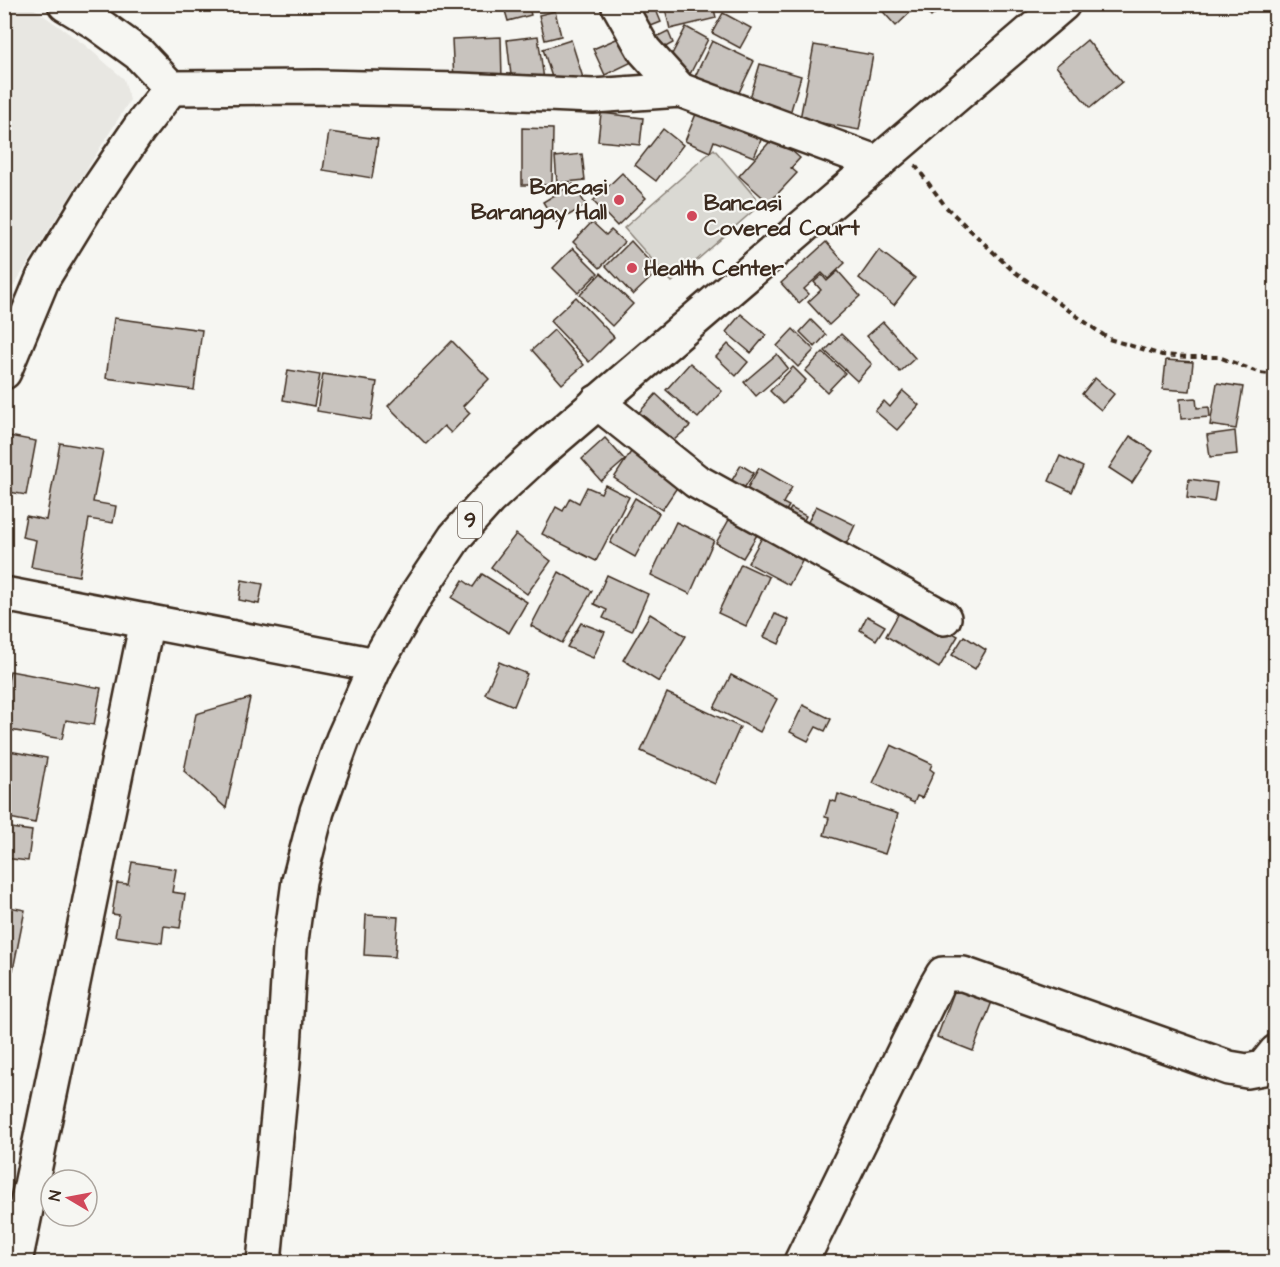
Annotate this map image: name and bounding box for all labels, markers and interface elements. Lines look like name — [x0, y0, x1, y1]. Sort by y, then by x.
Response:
place label: Bancasi Barangay Hall — [471, 172, 608, 230]
place label: Bancasi Covered Court — [704, 188, 861, 244]
marker: Bancasi Barangay Hall — [612, 193, 626, 207]
marker: Bancasi Covered Court — [685, 209, 699, 223]
place label: Health Center — [644, 253, 785, 284]
marker: Health Center — [625, 261, 639, 275]
road number: 9 — [458, 502, 482, 538]
north arrow — [39, 1168, 99, 1228]
text: N — [44, 1189, 67, 1202]

